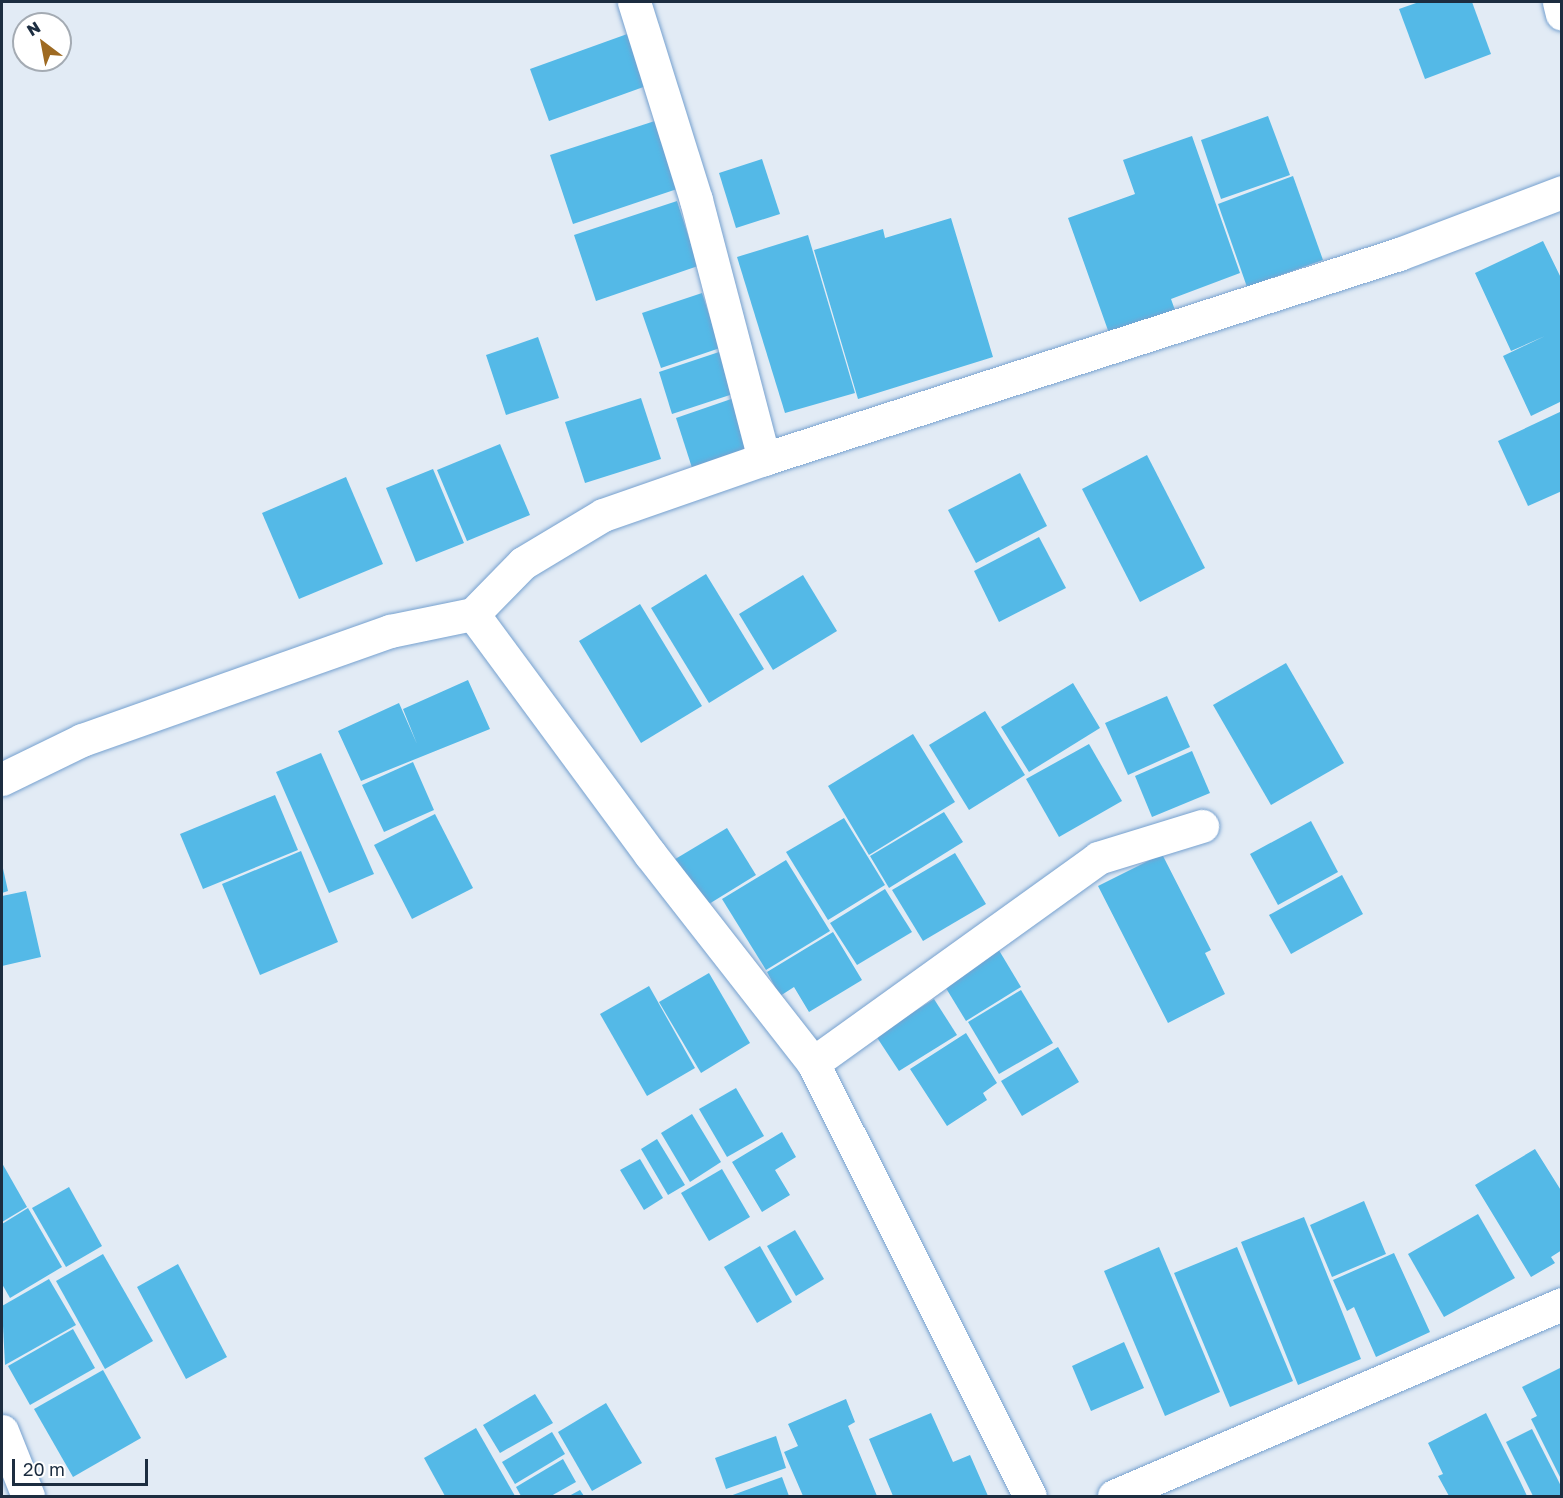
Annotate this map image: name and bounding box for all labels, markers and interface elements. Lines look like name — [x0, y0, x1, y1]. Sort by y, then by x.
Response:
north arrow — [12, 12, 72, 72]
text: N — [23, 17, 44, 40]
scale bar — [15, 1447, 152, 1485]
text: 20 m — [23, 1458, 65, 1480]

